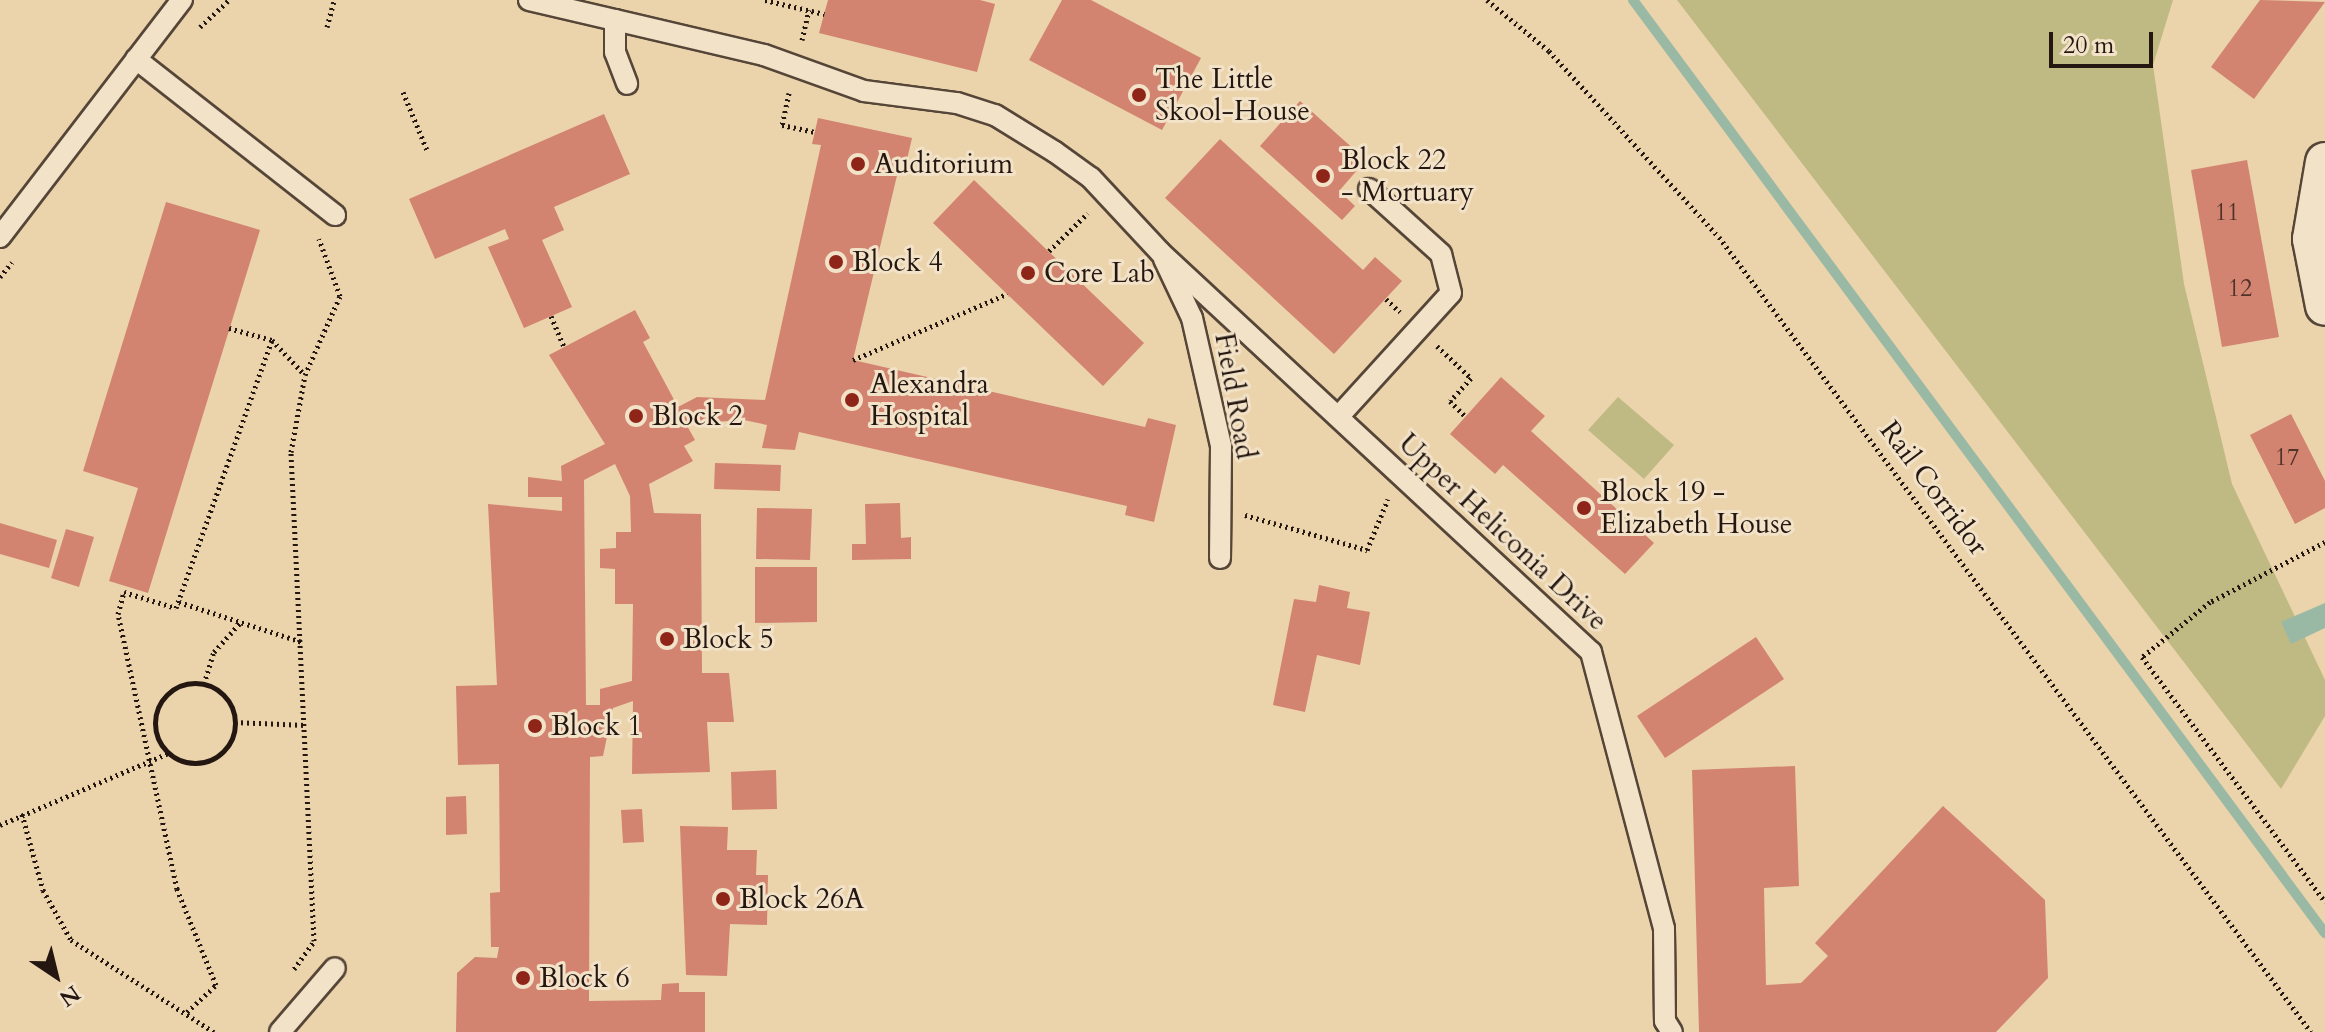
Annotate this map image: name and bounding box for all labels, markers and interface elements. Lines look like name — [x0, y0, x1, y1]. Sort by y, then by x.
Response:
scale bar — [2053, 16, 2157, 66]
text: 20 m — [2063, 29, 2114, 62]
place label: The Little Skool-House — [1155, 62, 1310, 128]
marker: The Little Skool-House — [1130, 86, 1148, 104]
place label: Block 22 - Mortuary — [1341, 143, 1474, 209]
place label: Auditorium — [874, 147, 1013, 181]
marker: Auditorium — [849, 155, 867, 173]
marker: Block 22 - Mortuary — [1312, 165, 1334, 187]
house number: 11 — [2215, 199, 2239, 227]
place label: Block 4 — [852, 245, 943, 279]
marker: Block 4 — [827, 253, 845, 271]
place label: Core Lab — [1044, 256, 1155, 290]
marker: Core Lab — [1019, 264, 1037, 282]
house number: 12 — [2228, 275, 2252, 303]
street label: Field Road — [1207, 330, 1263, 462]
place label: Alexandra Hospital — [870, 367, 989, 433]
marker: Alexandra Hospital — [841, 389, 863, 411]
place label: Block 2 — [652, 399, 743, 433]
marker: Block 2 — [627, 407, 645, 425]
street label: Rail Corridor — [1873, 414, 1995, 562]
street label: Upper Heliconia Drive — [1392, 427, 1614, 637]
house number: 17 — [2275, 444, 2299, 472]
place label: Block 19 - Elizabeth House — [1600, 475, 1792, 541]
marker: Block 19 - Elizabeth House — [1575, 499, 1593, 517]
place label: Block 5 — [683, 622, 774, 656]
marker: Block 5 — [658, 630, 676, 648]
place label: Block 1 — [551, 709, 642, 743]
marker: Block 1 — [526, 717, 544, 735]
place label: Block 26A — [739, 882, 864, 916]
marker: Block 26A — [714, 890, 732, 908]
north arrow — [16, 936, 96, 1016]
place label: Block 6 — [539, 961, 630, 995]
marker: Block 6 — [514, 969, 532, 987]
text: N — [53, 978, 86, 1013]

